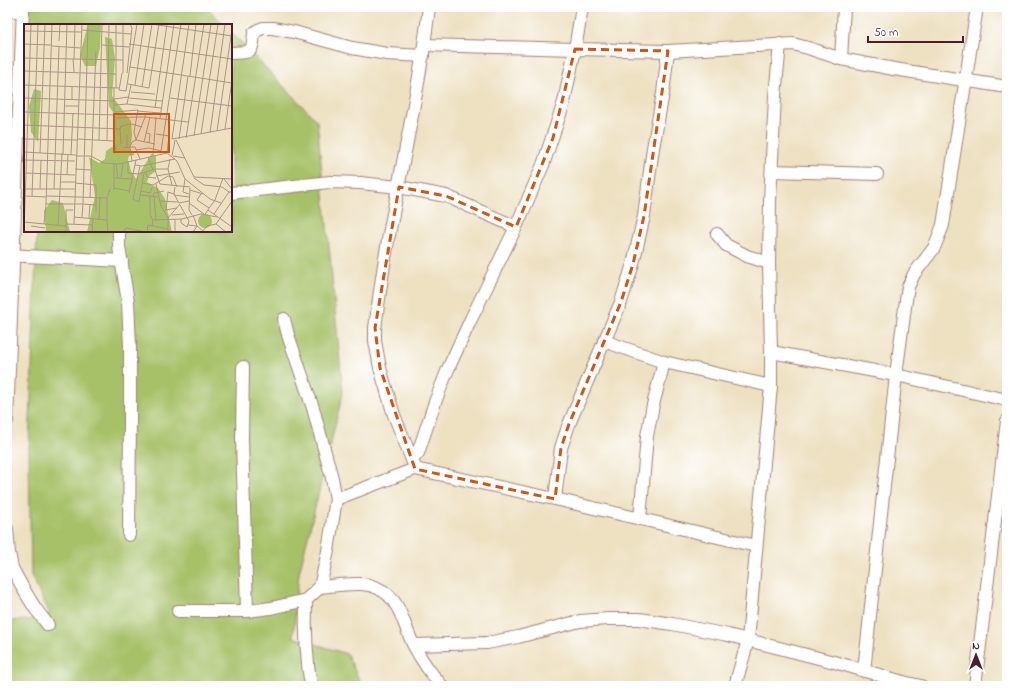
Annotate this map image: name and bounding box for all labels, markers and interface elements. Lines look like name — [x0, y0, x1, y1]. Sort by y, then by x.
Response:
scale bar — [868, 18, 963, 44]
inset map — [24, 24, 232, 232]
text: 50 m — [874, 24, 898, 42]
north arrow — [956, 635, 996, 675]
text: N — [972, 638, 980, 654]

